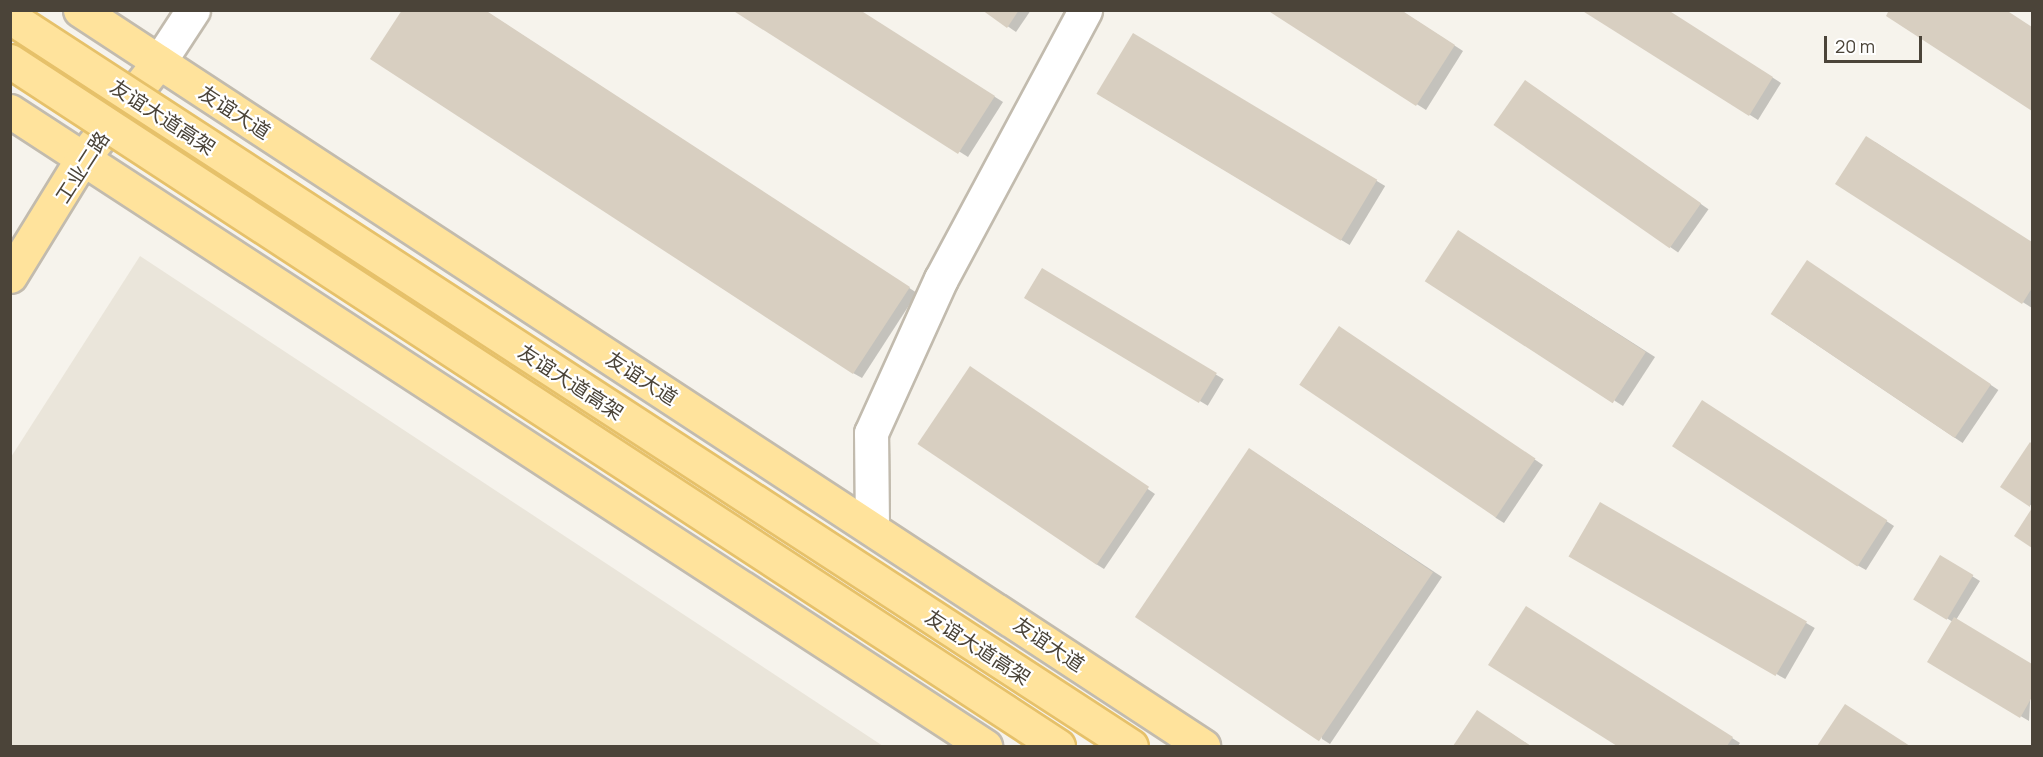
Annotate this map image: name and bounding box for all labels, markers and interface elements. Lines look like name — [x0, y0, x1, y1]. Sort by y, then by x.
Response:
scale bar — [1827, 24, 1924, 62]
text: 20 m — [1835, 34, 1875, 58]
street label: 友谊大道高架 — [106, 74, 220, 160]
street label: 友谊大道 — [195, 80, 275, 144]
street label: 工业二路 — [50, 127, 114, 207]
street label: 友谊大道高架 — [514, 339, 628, 425]
street label: 友谊大道 — [602, 346, 682, 410]
street label: 友谊大道高架 — [921, 604, 1035, 690]
street label: 友谊大道 — [1009, 612, 1089, 676]

